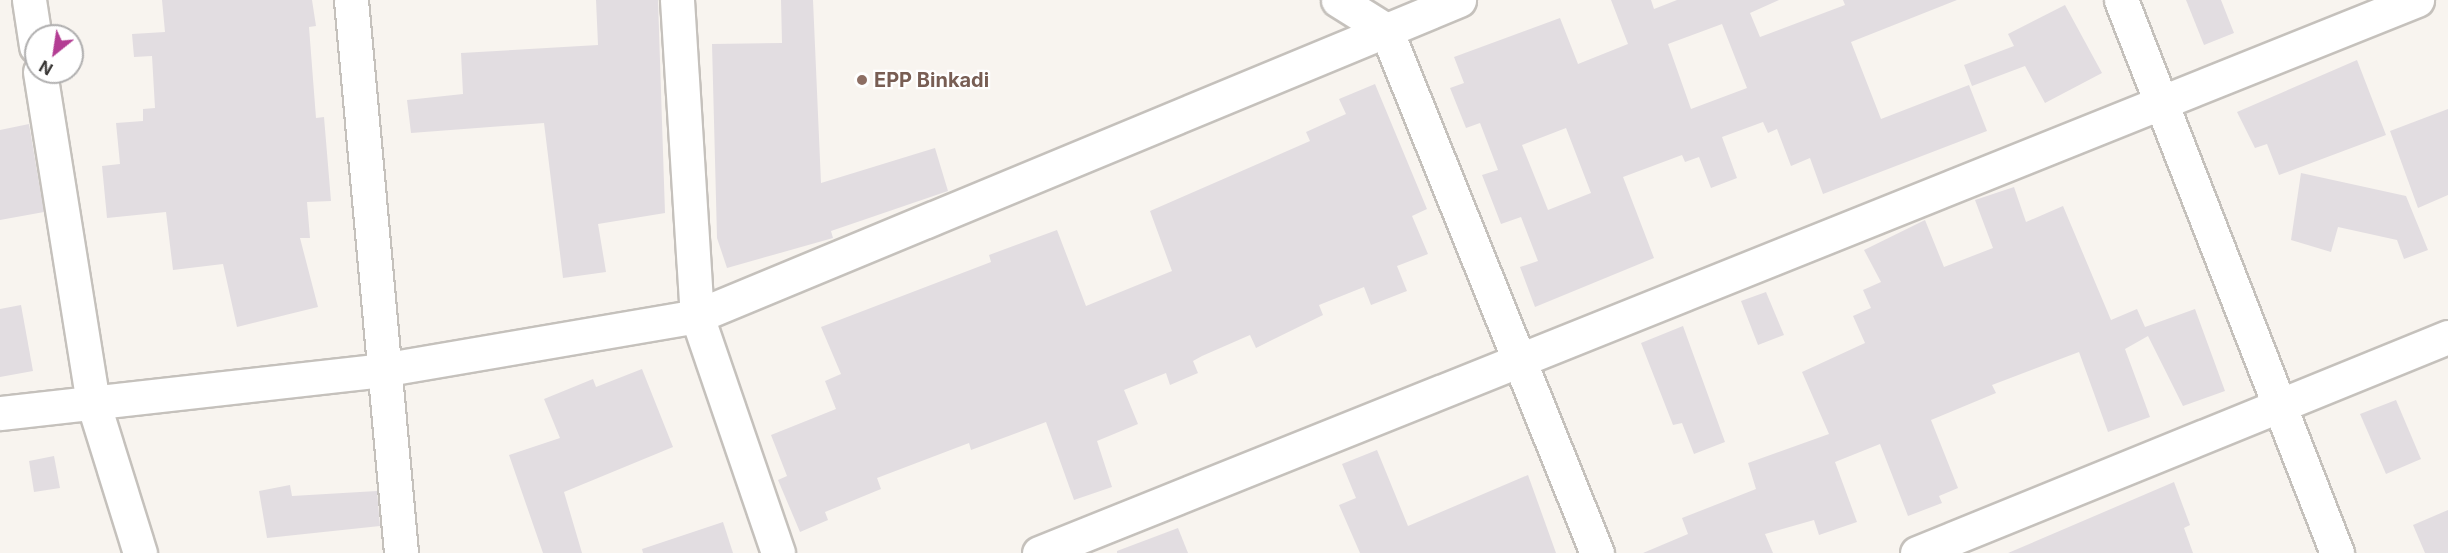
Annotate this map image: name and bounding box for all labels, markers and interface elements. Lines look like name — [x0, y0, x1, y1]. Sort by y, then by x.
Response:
north arrow — [24, 24, 84, 84]
text: N — [36, 56, 56, 80]
place label: EPP Binkadi — [874, 68, 989, 92]
marker: EPP Binkadi — [855, 73, 869, 87]

